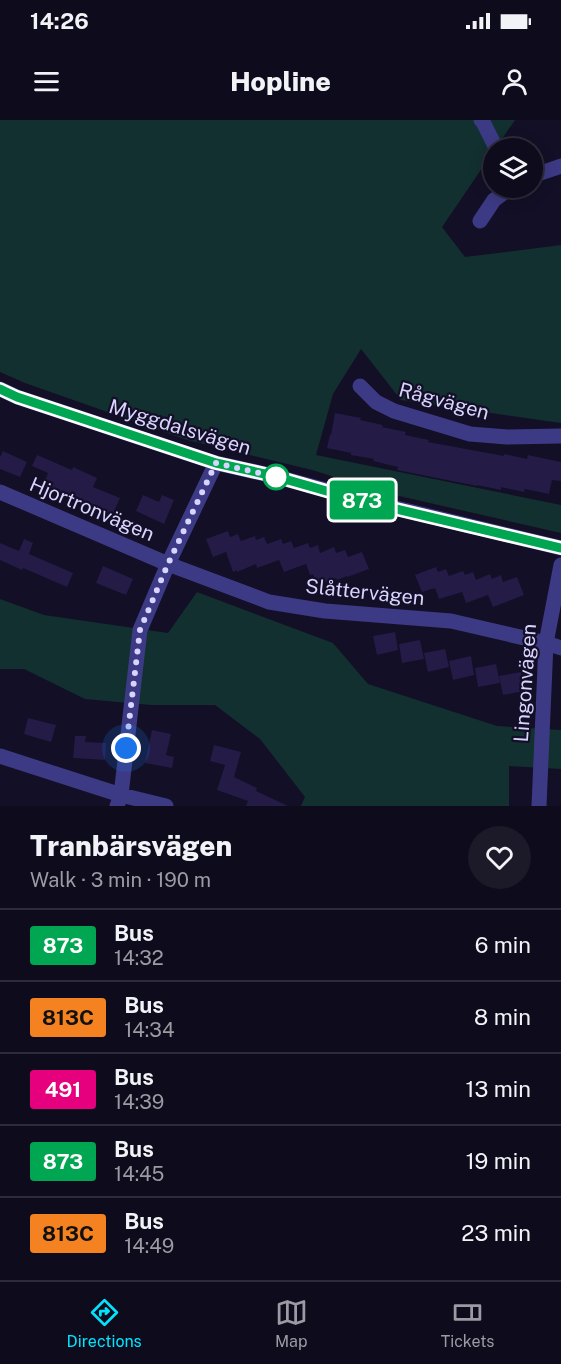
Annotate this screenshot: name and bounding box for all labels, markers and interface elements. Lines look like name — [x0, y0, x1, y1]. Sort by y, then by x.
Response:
text: 14:26 — [30, 8, 89, 34]
icon: menu — [30, 65, 63, 98]
text: Hopline — [230, 65, 331, 97]
icon: person — [498, 65, 531, 98]
map controls — [483, 138, 543, 198]
button: layers — [483, 138, 543, 198]
street label: Rågvägen — [396, 377, 492, 425]
street label: Myggdalsvägen — [106, 394, 254, 460]
unlabelled marker — [263, 464, 289, 490]
street label: Hjortronvägen — [26, 472, 158, 546]
line badge: 873 — [328, 480, 397, 520]
text: 873 — [342, 488, 382, 513]
street label: Slåttervägen — [304, 574, 426, 610]
street label: Lingonvägen — [509, 623, 541, 743]
your location — [111, 733, 141, 763]
button: heart — [468, 826, 531, 889]
text: Tranbärsvägen — [30, 829, 232, 862]
text: Walk · 3 min · 190 m — [30, 868, 211, 892]
text: Bus — [114, 920, 154, 946]
text: 6 min — [475, 932, 531, 958]
text: 873 — [43, 933, 83, 958]
text: 14:32 — [114, 946, 164, 970]
text: Bus — [124, 992, 164, 1018]
text: 8 min — [474, 1004, 531, 1030]
text: 813C — [42, 1005, 94, 1030]
text: 14:34 — [124, 1018, 174, 1042]
text: Bus — [114, 1064, 154, 1090]
text: 13 min — [466, 1076, 531, 1102]
text: 491 — [45, 1077, 81, 1102]
text: 14:39 — [114, 1090, 164, 1114]
text: Bus — [114, 1136, 154, 1162]
text: 19 min — [466, 1148, 531, 1174]
text: 873 — [43, 1149, 83, 1174]
text: 14:45 — [114, 1162, 164, 1186]
text: Bus — [124, 1208, 164, 1234]
text: 23 min — [461, 1220, 531, 1246]
text: 813C — [42, 1221, 94, 1246]
text: 14:49 — [124, 1234, 174, 1258]
tab: Directions — [67, 1296, 142, 1351]
tab: Map — [275, 1296, 308, 1351]
tab: Tickets — [441, 1296, 494, 1351]

